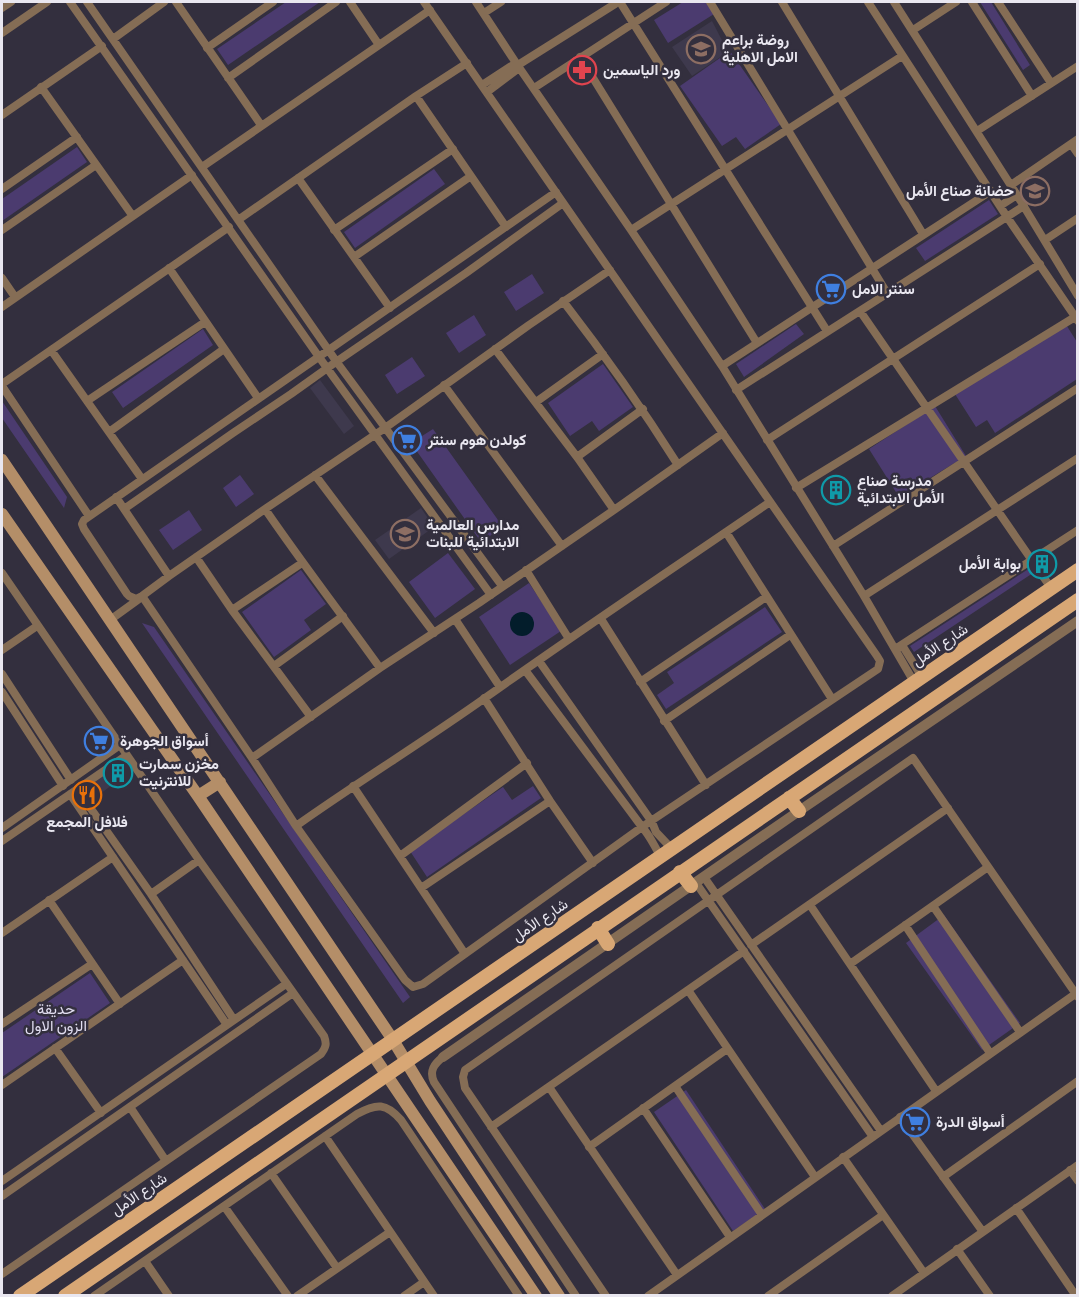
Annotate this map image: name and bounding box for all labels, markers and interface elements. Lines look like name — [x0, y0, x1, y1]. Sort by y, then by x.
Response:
place label: روضة براعم الامل الاهلية — [722, 31, 798, 66]
school or university icon: روضة براعم الامل الاهلية — [685, 33, 717, 65]
pharmacy icon: ورد الياسمين — [566, 54, 598, 86]
place label: ورد الياسمين — [603, 61, 681, 79]
school or university icon: حضانة صناع الأمل — [1019, 175, 1051, 207]
place label: حضانة صناع الأمل — [906, 182, 1014, 201]
supermarket icon: سنتر الامل — [815, 273, 847, 305]
place label: سنتر الامل — [852, 280, 915, 298]
supermarket icon: كولدن هوم سنتر — [391, 424, 423, 456]
place label: كولدن هوم سنتر — [427, 431, 526, 450]
place label: مدرسة صناع الأمل الابتدائية — [857, 472, 944, 507]
building icon: مدرسة صناع الأمل الابتدائية — [820, 474, 852, 506]
place label: مدارس العالمية الابتدائية للبنات — [426, 516, 519, 551]
school or university icon: مدارس العالمية الابتدائية للبنات — [389, 518, 421, 550]
building icon: بوابة الأمل — [1026, 548, 1058, 580]
place label: بوابة الأمل — [959, 555, 1021, 573]
street label: شارع الأمل — [909, 620, 973, 672]
supermarket icon: أسواق الجوهرة — [83, 725, 115, 757]
place label: أسواق الجوهرة — [120, 732, 209, 750]
place label: مخزن سمارت للانترنيت — [139, 755, 219, 790]
building icon: مخزن سمارت للانترنيت — [102, 757, 134, 789]
restaurant icon: فلافل المجمع — [71, 779, 103, 811]
place label: فلافل المجمع — [46, 813, 128, 832]
street label: شارع الأمل — [509, 895, 573, 947]
park label: حديقة الزون الاول — [25, 1000, 87, 1035]
supermarket icon: أسواق الدرة — [899, 1106, 931, 1138]
place label: أسواق الدرة — [936, 1113, 1005, 1131]
street label: شارع الأمل — [108, 1169, 172, 1221]

